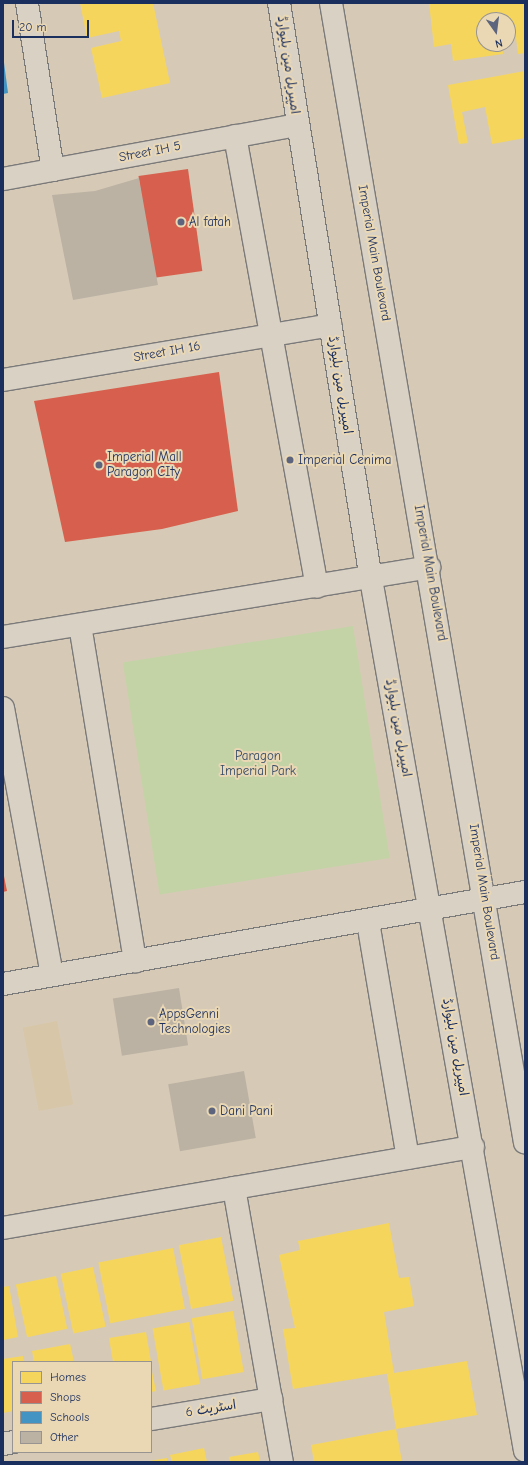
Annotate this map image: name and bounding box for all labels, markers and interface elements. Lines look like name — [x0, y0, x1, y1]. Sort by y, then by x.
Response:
scale bar — [14, 12, 91, 38]
north arrow — [476, 12, 516, 52]
street label: امپیریل مین بلیوارڈ — [273, 15, 303, 115]
text: 20 m — [19, 20, 47, 34]
text: N — [494, 36, 504, 50]
street label: Street IH 5 — [118, 138, 182, 166]
street label: Imperial Main Boulevard — [354, 184, 394, 322]
place label: Al fatah — [189, 214, 231, 230]
marker: Al fatah — [176, 217, 186, 227]
street label: امپیریل مین بلیوارڈ — [325, 335, 355, 435]
street label: Street IH 16 — [132, 338, 202, 366]
place label: Imperial Mall Paragon CIty — [107, 450, 182, 481]
place label: Imperial Cenima — [298, 452, 391, 468]
marker: Imperial Cenima — [285, 455, 295, 465]
marker: Imperial Mall Paragon CIty — [94, 460, 104, 470]
street label: Imperial Main Boulevard — [410, 504, 450, 642]
street label: امپیریل مین بلیوارڈ — [382, 678, 414, 778]
park label: Paragon Imperial Park — [220, 749, 296, 780]
street label: Imperial Main Boulevard — [466, 823, 502, 961]
street label: امپیریل مین بلیوارڈ — [439, 997, 471, 1097]
place label: AppsGenni Technologies — [159, 1007, 230, 1038]
marker: AppsGenni Technologies — [146, 1017, 156, 1027]
place label: Dani Pani — [220, 1103, 273, 1119]
marker: Dani Pani — [207, 1106, 217, 1116]
legend — [12, 1361, 152, 1453]
text: Homes — [50, 1370, 86, 1384]
text: Shops — [50, 1390, 81, 1404]
street label: اسٹریٹ 6 — [185, 1397, 237, 1421]
text: Schools — [50, 1410, 89, 1424]
text: Other — [50, 1430, 78, 1444]

